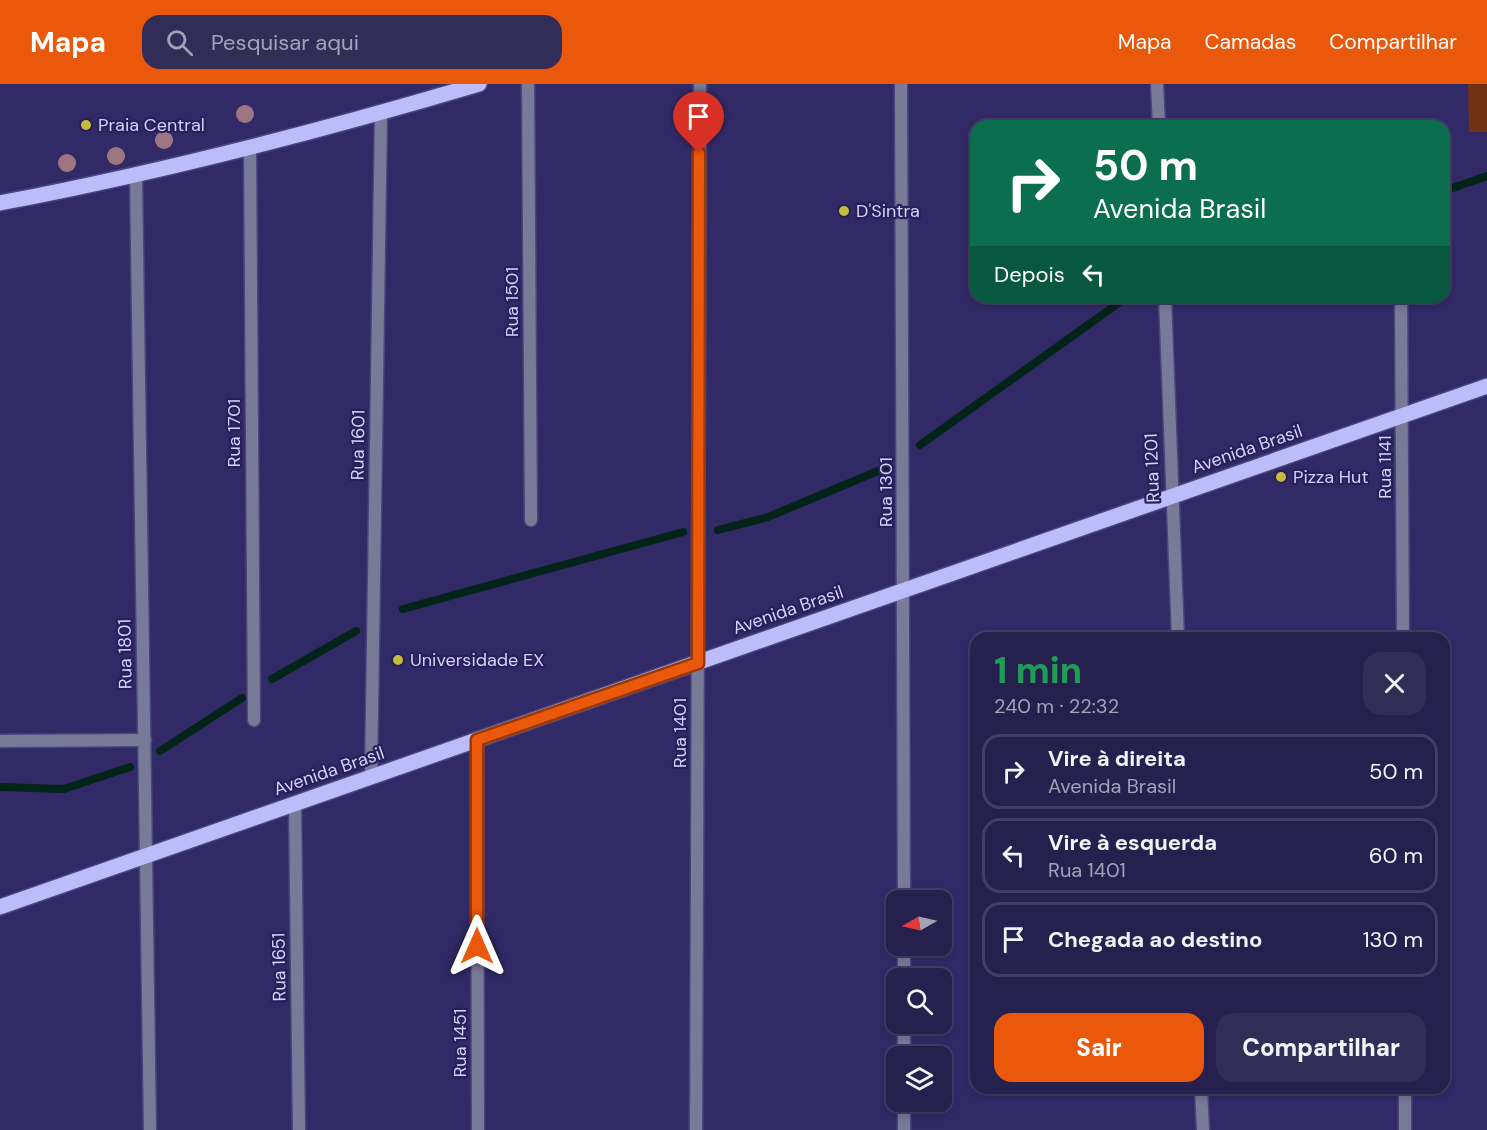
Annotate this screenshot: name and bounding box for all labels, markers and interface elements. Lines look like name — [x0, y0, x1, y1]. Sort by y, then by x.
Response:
search box — [142, 15, 562, 69]
text: Mapa — [30, 24, 106, 61]
icon: search — [163, 26, 196, 59]
text: Pesquisar aqui — [211, 28, 359, 57]
text: Mapa — [1118, 28, 1171, 56]
text: Camadas — [1204, 28, 1296, 56]
text: Compartilhar — [1329, 28, 1457, 56]
pin — [673, 91, 724, 153]
icon: arrive — [682, 100, 715, 133]
place label: Praia Central — [98, 113, 205, 137]
marker: Praia Central — [79, 118, 93, 132]
text: 50 m — [1093, 138, 1198, 193]
icon: right — [994, 144, 1072, 222]
text: Avenida Brasil — [1093, 191, 1266, 226]
place label: D'Sintra — [856, 199, 920, 223]
marker: D'Sintra — [837, 204, 851, 218]
icon: left — [1077, 258, 1110, 291]
text: Depois — [994, 260, 1065, 289]
street label: Rua 1501 — [500, 267, 524, 337]
street label: Rua 1701 — [222, 399, 246, 467]
street label: Rua 1601 — [345, 410, 371, 480]
street label: Avenida Brasil — [1188, 419, 1306, 479]
street label: Rua 1201 — [1139, 433, 1165, 503]
street label: Rua 1141 — [1373, 435, 1397, 499]
street label: Rua 1301 — [874, 457, 898, 527]
place label: Pizza Hut — [1293, 465, 1368, 489]
marker: Pizza Hut — [1274, 470, 1288, 484]
street label: Avenida Brasil — [729, 580, 847, 640]
street label: Rua 1801 — [112, 619, 138, 689]
text: 1 min — [994, 647, 1082, 694]
place label: Universidade EX — [410, 648, 544, 672]
button: close — [1363, 652, 1426, 715]
marker: Universidade EX — [391, 653, 405, 667]
text: 240 m · 22:32 — [994, 693, 1119, 719]
street label: Rua 1401 — [668, 698, 692, 768]
street label: Avenida Brasil — [270, 741, 388, 801]
text: Vire à direita — [1048, 744, 1186, 773]
icon: right — [997, 755, 1030, 788]
text: 50 m — [1369, 757, 1423, 786]
text: Avenida Brasil — [1048, 773, 1176, 799]
text: Vire à esquerda — [1048, 828, 1217, 857]
icon: left — [997, 839, 1030, 872]
text: 60 m — [1369, 841, 1423, 870]
text: Rua 1401 — [1048, 857, 1126, 883]
north arrow — [886, 890, 952, 956]
map controls — [886, 890, 952, 1112]
position arrow — [445, 914, 509, 978]
icon: arrive — [997, 923, 1030, 956]
text: Chegada ao destino — [1048, 925, 1262, 954]
text: 130 m — [1363, 925, 1423, 954]
street label: Rua 1651 — [266, 932, 292, 1002]
button: search — [886, 968, 952, 1034]
street label: Rua 1451 — [448, 1009, 472, 1077]
button: Sair — [994, 1013, 1204, 1082]
button: Compartilhar — [1216, 1013, 1426, 1082]
button: layers — [886, 1046, 952, 1112]

